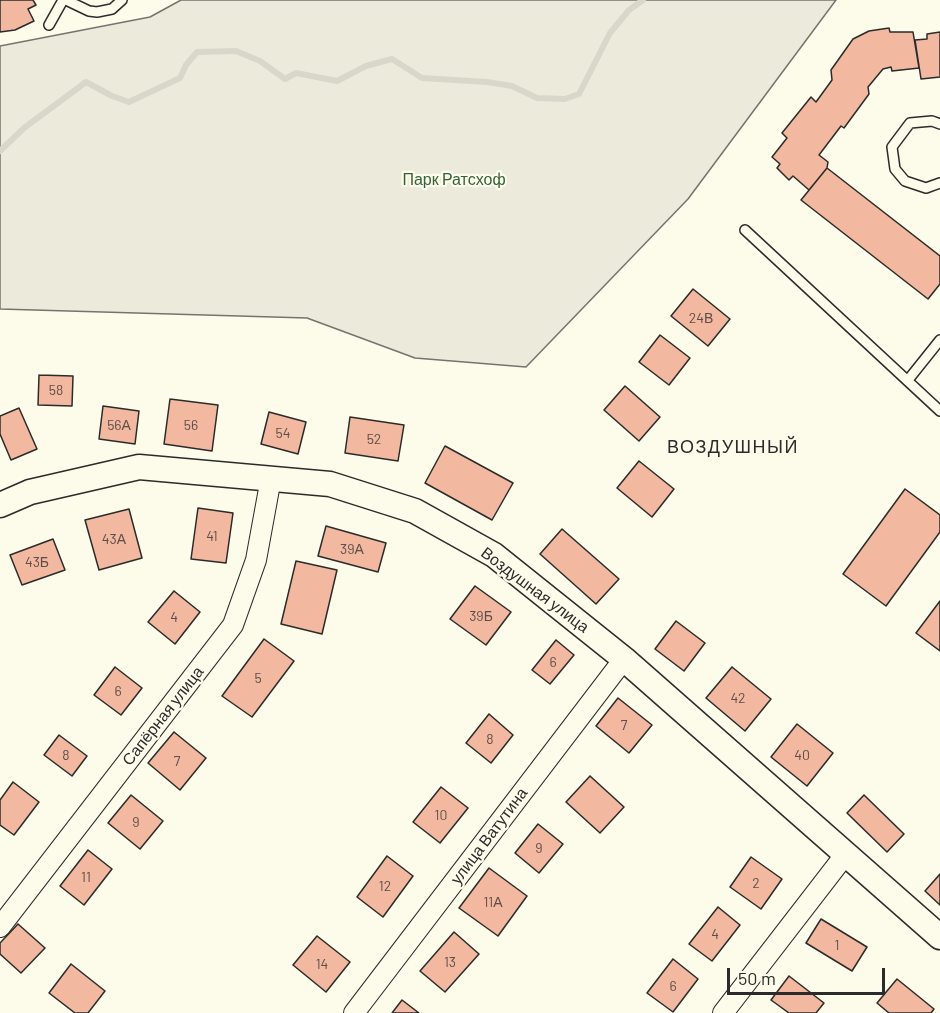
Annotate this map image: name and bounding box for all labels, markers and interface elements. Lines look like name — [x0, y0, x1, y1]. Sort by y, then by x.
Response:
park label: Парк Ратсхоф — [402, 170, 506, 190]
house number: 24В — [689, 310, 713, 326]
house number: 58 — [49, 382, 63, 398]
house number: 56А — [107, 417, 131, 433]
house number: 56 — [184, 417, 198, 433]
house number: 54 — [276, 425, 290, 441]
house number: 52 — [367, 431, 381, 447]
district label: ВОЗДУШНЫЙ — [667, 436, 799, 458]
house number: 41 — [206, 528, 218, 544]
house number: 43А — [102, 531, 126, 547]
house number: 39А — [340, 541, 364, 557]
street label: Воздушная улица — [477, 543, 593, 637]
house number: 43Б — [25, 554, 49, 570]
house number: 39Б — [469, 608, 493, 624]
house number: 4 — [170, 609, 178, 625]
house number: 6 — [549, 654, 557, 670]
street label: Сапёрная улица — [118, 663, 208, 769]
house number: 5 — [254, 670, 262, 686]
house number: 6 — [114, 683, 122, 699]
house number: 42 — [730, 690, 746, 706]
house number: 7 — [621, 717, 627, 733]
house number: 8 — [486, 731, 494, 747]
house number: 8 — [62, 747, 70, 763]
house number: 40 — [794, 747, 810, 763]
house number: 7 — [174, 753, 180, 769]
street label: улица Ватутина — [446, 784, 532, 888]
house number: 10 — [435, 807, 447, 823]
house number: 9 — [132, 814, 140, 830]
house number: 9 — [535, 840, 543, 856]
house number: 11 — [81, 869, 91, 885]
house number: 2 — [752, 875, 760, 891]
house number: 12 — [379, 878, 391, 894]
house number: 11А — [483, 894, 503, 910]
house number: 4 — [711, 926, 719, 942]
house number: 1 — [835, 937, 839, 953]
house number: 13 — [444, 954, 456, 970]
house number: 14 — [316, 956, 328, 972]
scale bar — [730, 956, 888, 994]
text: 50 m — [738, 967, 776, 989]
house number: 6 — [669, 978, 677, 994]

